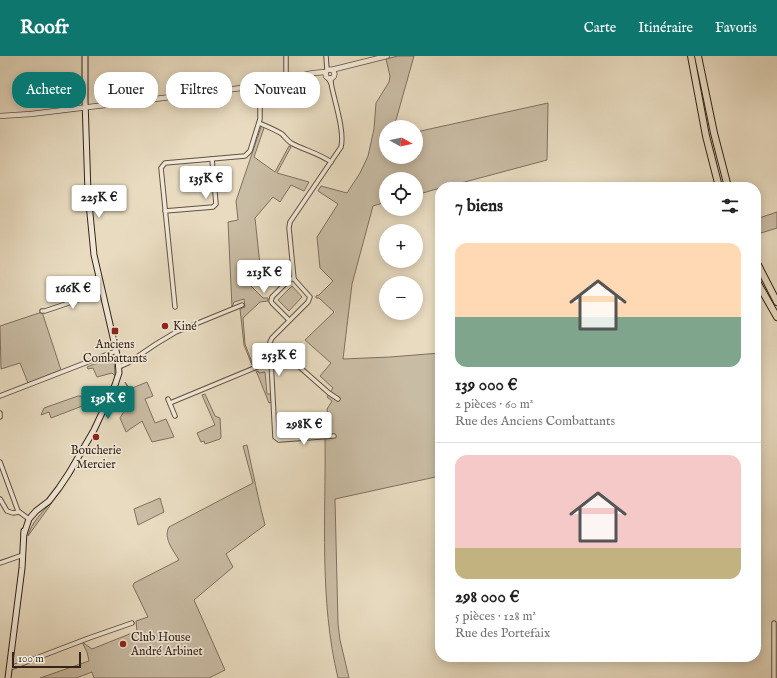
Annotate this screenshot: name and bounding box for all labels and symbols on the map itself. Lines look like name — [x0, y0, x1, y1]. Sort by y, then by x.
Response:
north arrow — [379, 120, 423, 164]
pin: 135K € — [173, 166, 239, 200]
pin: 225K € — [66, 185, 132, 219]
pin: 213K € — [231, 260, 297, 294]
pin: 166K € — [40, 276, 106, 310]
place label: Kiné — [173, 319, 197, 334]
marker: Kiné — [160, 321, 170, 331]
marker: Anciens Combattants — [110, 326, 120, 336]
place label: Anciens Combattants — [83, 337, 147, 366]
pin: 253K € — [246, 343, 312, 377]
pin: 139K € — [75, 386, 141, 420]
pin: 298K € — [271, 412, 337, 446]
marker: Boucherie Mercier — [91, 432, 101, 442]
place label: Boucherie Mercier — [71, 443, 122, 472]
place label: Club House André Arbinet — [130, 630, 203, 659]
marker: Club House André Arbinet — [118, 639, 128, 649]
scale bar — [12, 650, 81, 669]

